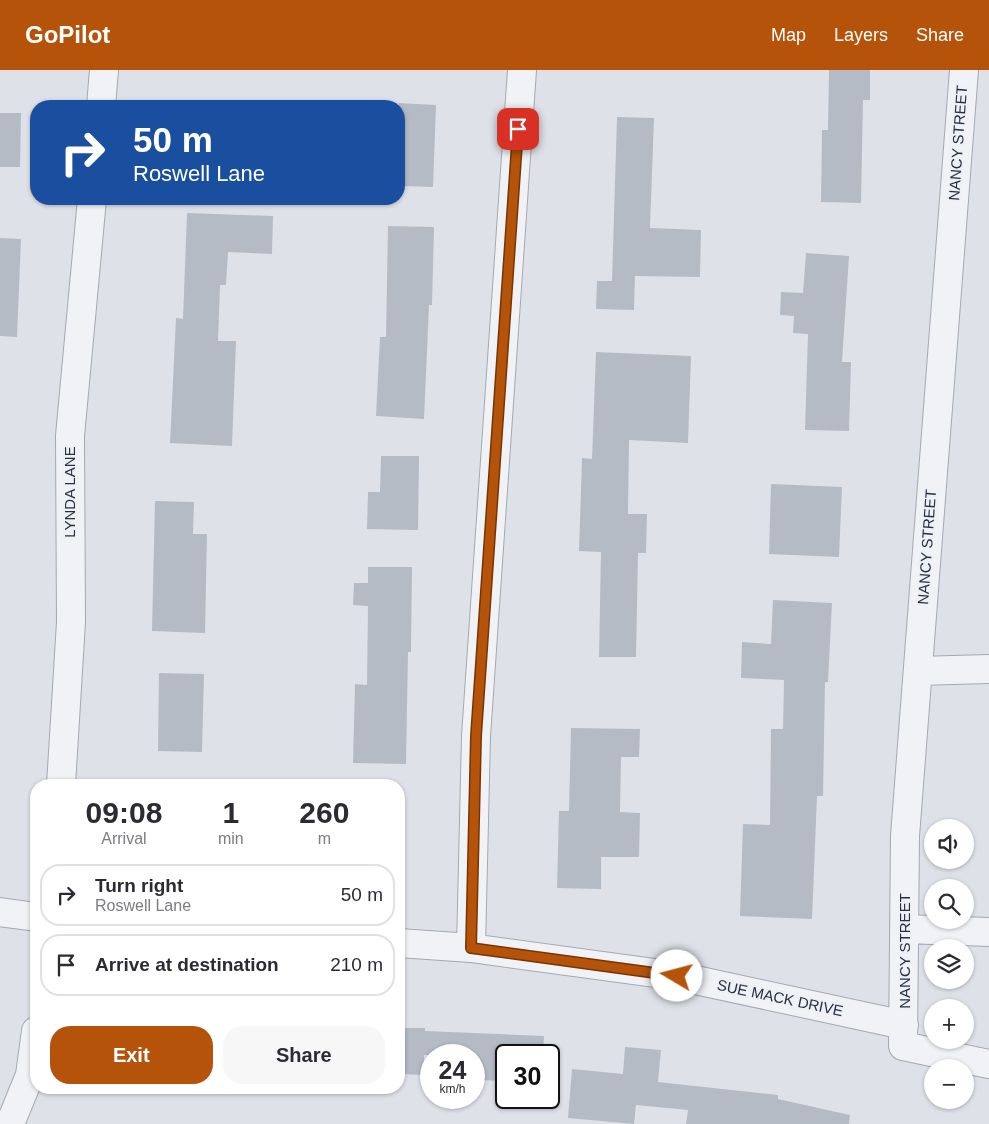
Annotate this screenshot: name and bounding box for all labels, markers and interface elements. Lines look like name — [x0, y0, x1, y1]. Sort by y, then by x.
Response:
text: GoPilot — [25, 21, 110, 48]
text: Map — [771, 25, 806, 45]
text: Layers — [834, 25, 888, 45]
text: Share — [916, 25, 964, 45]
street label: NANCY STREET — [945, 85, 970, 201]
pin — [497, 108, 539, 150]
icon: arrive — [504, 115, 532, 143]
icon: right — [50, 120, 115, 185]
text: 50 m — [133, 120, 213, 159]
text: Roswell Lane — [133, 161, 265, 186]
street label: LYNDA LANE — [61, 446, 78, 538]
street label: NANCY STREET — [914, 489, 939, 605]
text: 09:08 — [86, 796, 162, 829]
text: 1 — [222, 796, 239, 829]
text: 260 — [299, 796, 349, 829]
map controls — [924, 819, 974, 1109]
button: sound — [924, 819, 974, 869]
text: Arrival — [101, 830, 147, 847]
text: min — [218, 830, 244, 847]
text: m — [318, 830, 331, 847]
text: Turn right — [95, 875, 183, 896]
button: search — [924, 879, 974, 929]
icon: right — [52, 881, 80, 909]
text: 50 m — [341, 884, 383, 905]
street label: NANCY STREET — [896, 893, 913, 1009]
text: Roswell Lane — [95, 897, 191, 914]
button: layers — [924, 939, 974, 989]
position arrow — [650, 949, 702, 1001]
icon: arrive — [52, 951, 80, 979]
text: Arrive at destination — [95, 954, 279, 975]
text: 210 m — [330, 954, 383, 975]
street label: SUE MACK DRIVE — [716, 976, 845, 1019]
button: + — [924, 999, 974, 1049]
button: Exit — [50, 1026, 213, 1084]
button: Share — [223, 1026, 385, 1084]
speed limit sign: 30 — [495, 1044, 560, 1109]
text: 24 — [439, 1056, 466, 1084]
button: − — [924, 1059, 974, 1109]
text: km/h — [439, 1082, 466, 1096]

